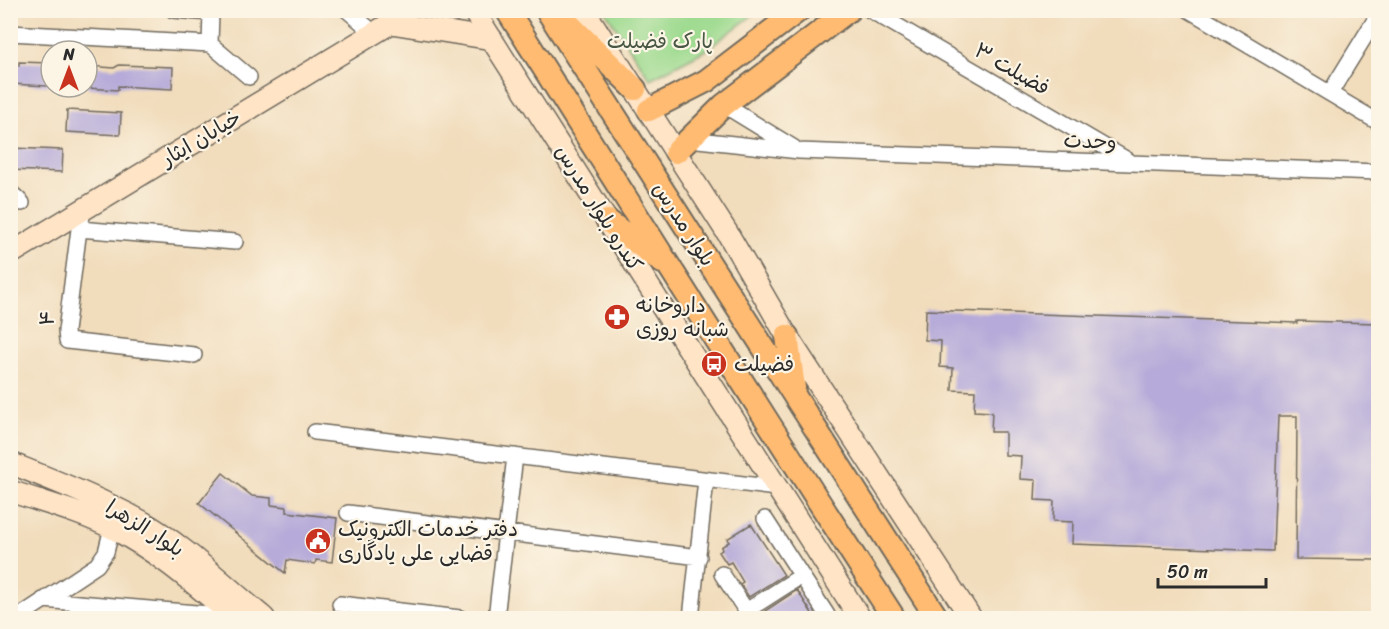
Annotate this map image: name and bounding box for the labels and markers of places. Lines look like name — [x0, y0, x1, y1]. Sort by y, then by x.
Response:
place label: داروخانه شبانه روزی — [636, 286, 729, 348]
pharmacy icon: داروخانه شبانه روزی — [602, 302, 632, 332]
place label: فضیلت — [734, 345, 794, 383]
bus stop icon: فضیلت — [699, 349, 729, 379]
place label: دفتر خدمات الکترونیک قضایی علی یادگاری — [338, 510, 518, 572]
public building icon: دفتر خدمات الکترونیک قضایی علی یادگاری — [303, 526, 333, 556]

